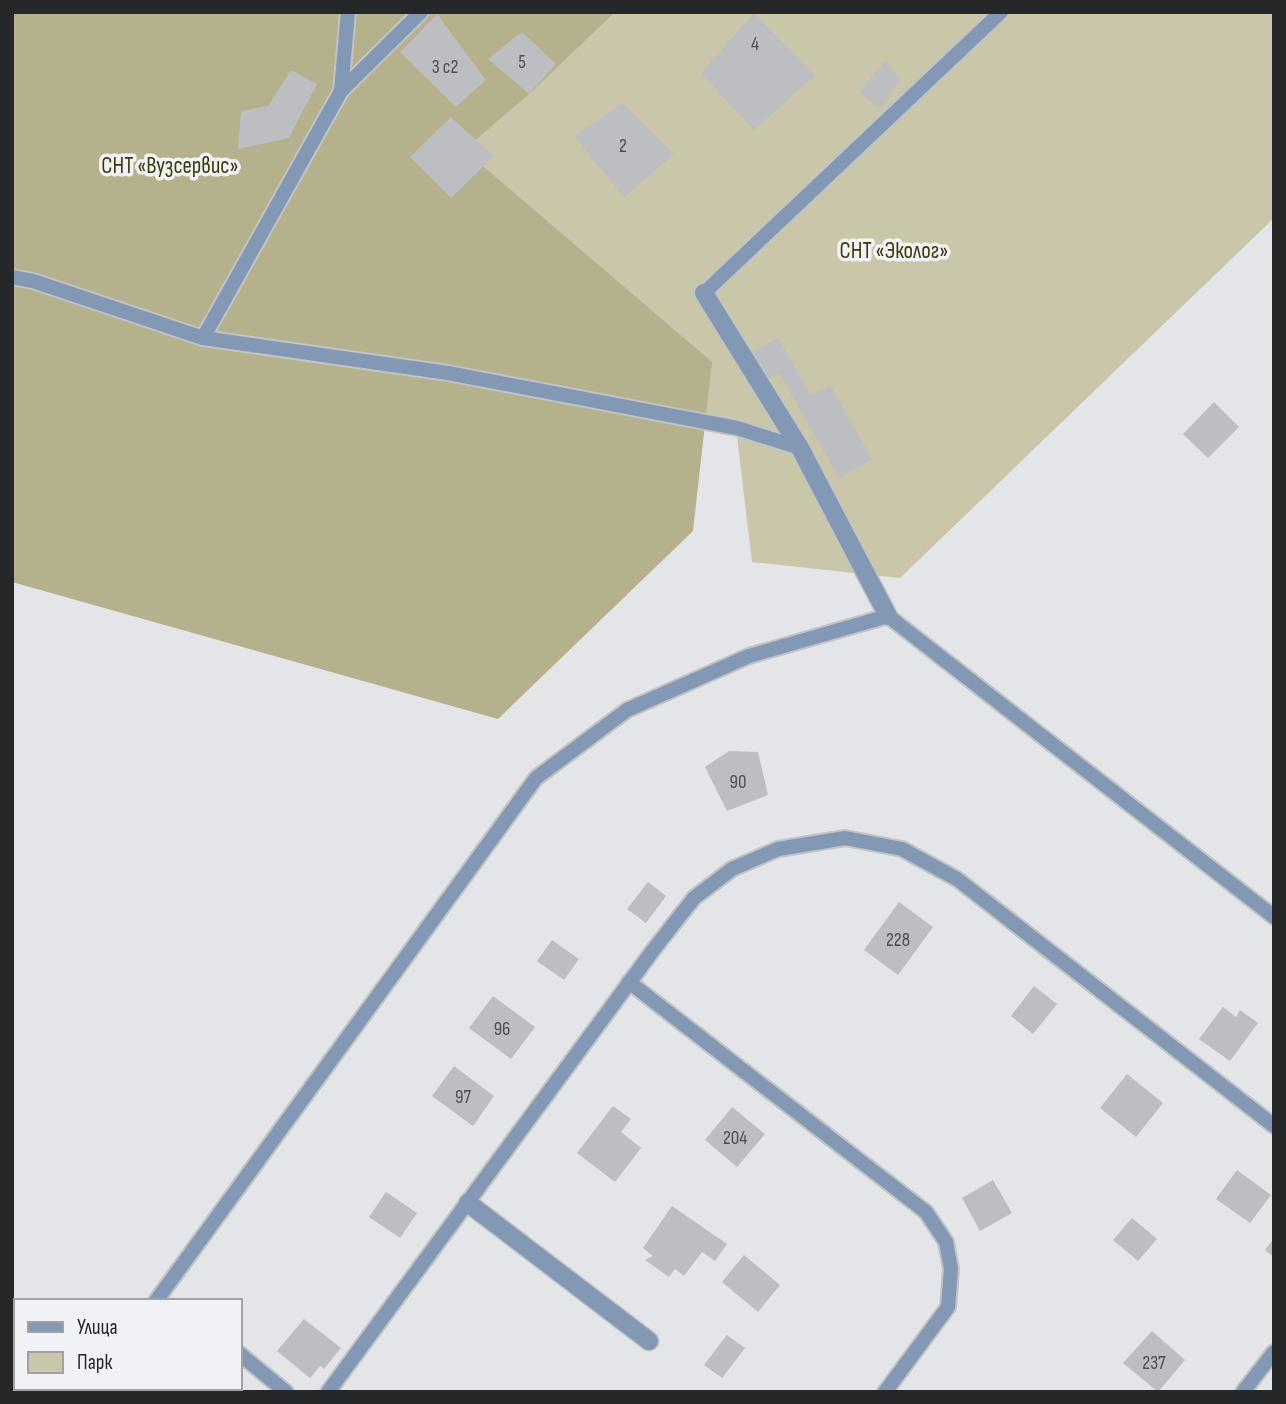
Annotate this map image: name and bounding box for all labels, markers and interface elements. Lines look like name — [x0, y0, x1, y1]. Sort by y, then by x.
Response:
house number: 4 — [751, 33, 759, 56]
house number: 5 — [518, 51, 526, 74]
house number: 3 с2 — [432, 56, 458, 79]
house number: 2 — [619, 135, 627, 158]
park label: СНТ «Вузсервис» — [101, 152, 239, 180]
park label: СНТ «Эколог» — [840, 237, 948, 265]
house number: 90 — [730, 771, 746, 794]
house number: 228 — [886, 929, 910, 952]
house number: 96 — [494, 1018, 510, 1041]
house number: 97 — [455, 1086, 471, 1109]
house number: 204 — [723, 1127, 747, 1150]
legend — [14, 1299, 242, 1390]
text: Улица — [77, 1315, 118, 1340]
text: Парк — [77, 1350, 112, 1375]
house number: 237 — [1142, 1352, 1166, 1375]

